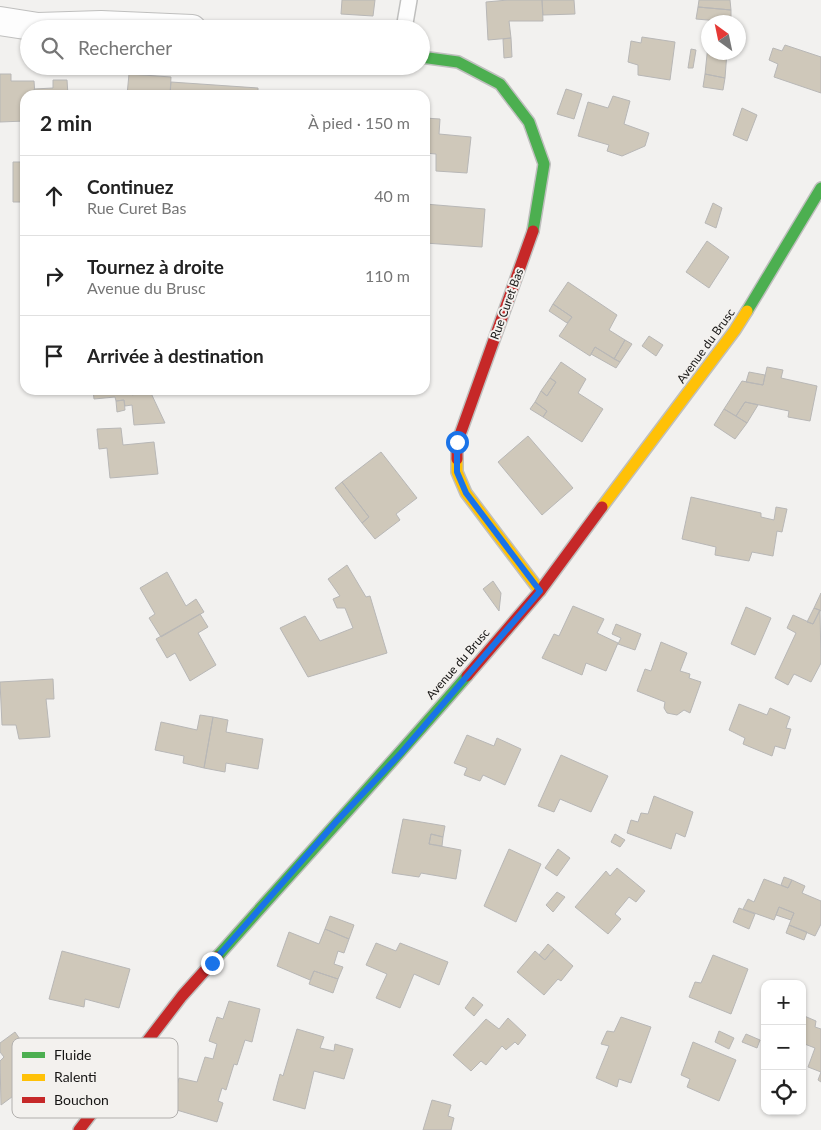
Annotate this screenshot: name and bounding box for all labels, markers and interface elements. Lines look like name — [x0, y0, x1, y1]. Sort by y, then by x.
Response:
north arrow — [701, 15, 746, 60]
search box — [20, 20, 430, 75]
icon: search — [38, 34, 66, 62]
text: Rechercher — [78, 36, 172, 59]
text: 2 min — [40, 110, 92, 135]
text: À pied · 150 m — [308, 113, 410, 132]
text: Continuez — [87, 175, 173, 198]
icon: ahead — [40, 182, 68, 210]
text: 40 m — [374, 186, 410, 205]
text: Rue Curet Bas — [87, 198, 186, 217]
text: Tournez à droite — [87, 255, 224, 278]
icon: right — [40, 262, 68, 290]
text: 110 m — [365, 266, 410, 285]
street label: Rue Curet Bas — [487, 266, 526, 341]
text: Avenue du Brusc — [87, 278, 206, 297]
street label: Avenue du Brusc — [673, 305, 738, 386]
icon: arrive — [40, 342, 68, 370]
text: Arrivée à destination — [87, 344, 264, 367]
route start — [446, 431, 469, 454]
street label: Avenue du Brusc — [423, 625, 493, 702]
route end — [201, 952, 224, 975]
map controls — [761, 980, 806, 1115]
button: + — [761, 980, 806, 1025]
button: − — [761, 1025, 806, 1070]
legend — [12, 1038, 178, 1118]
text: Fluide — [54, 1046, 92, 1063]
text: Ralenti — [54, 1068, 97, 1085]
button: locate — [761, 1070, 806, 1115]
text: Bouchon — [54, 1091, 109, 1108]

